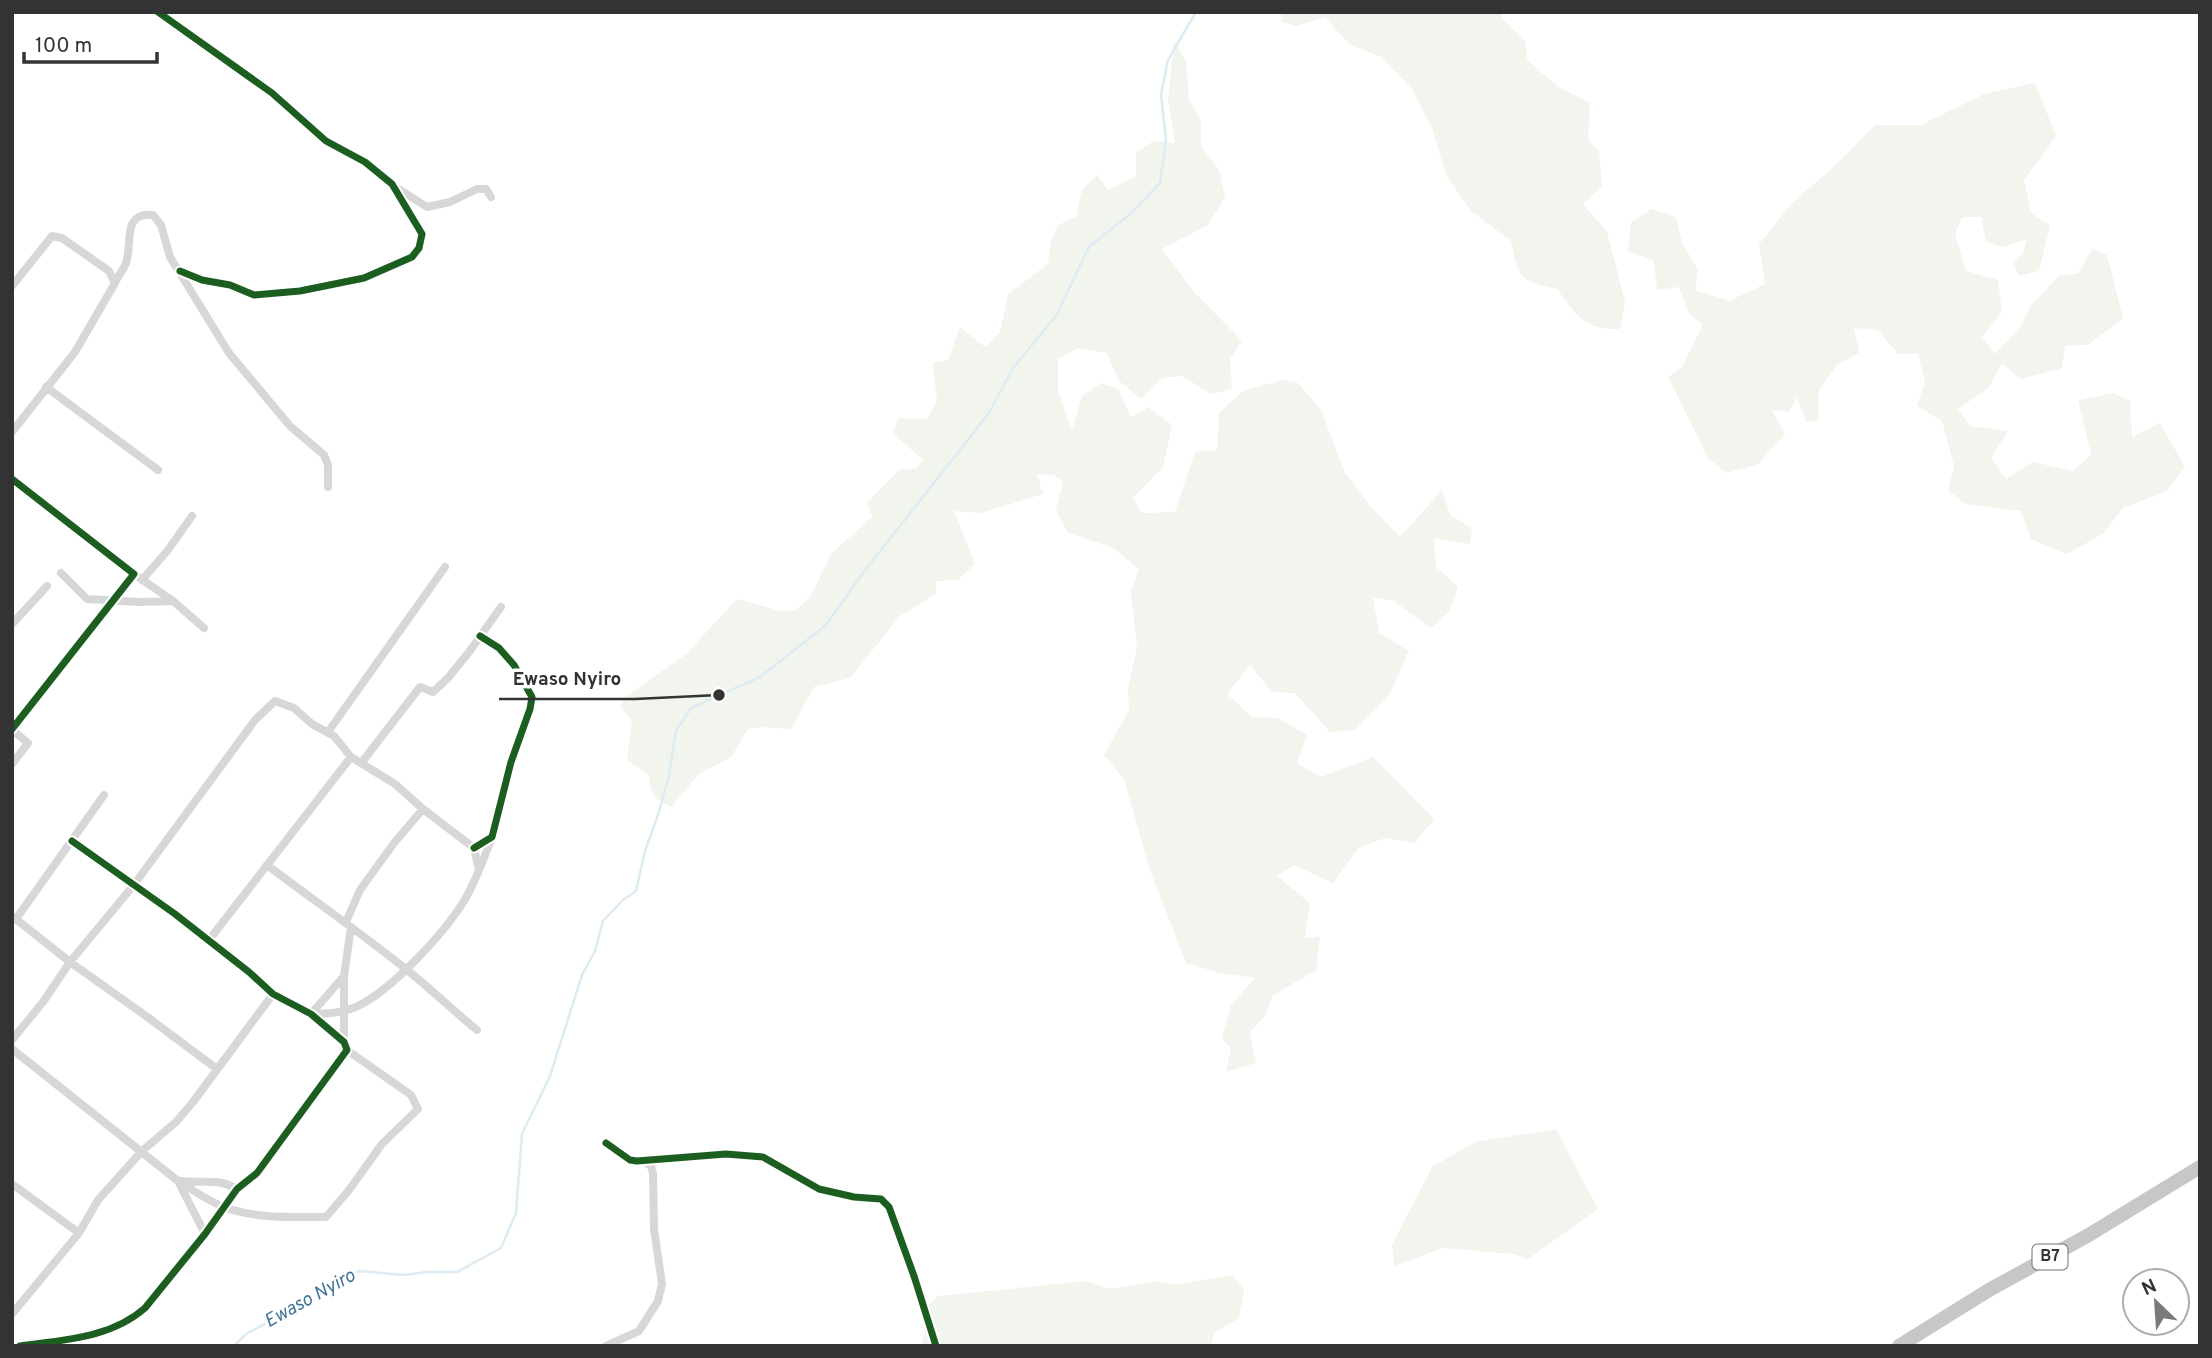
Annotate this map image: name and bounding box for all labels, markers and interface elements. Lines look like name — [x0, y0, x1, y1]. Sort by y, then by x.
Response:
scale bar — [24, 21, 158, 65]
text: 100 m — [35, 33, 92, 60]
callout: Ewaso Nyiro — [499, 659, 635, 699]
text: Ewaso Nyiro — [513, 668, 621, 692]
road number: B7 — [2032, 1245, 2068, 1270]
water label: Ewaso Nyiro — [260, 1264, 360, 1334]
north arrow — [2121, 1267, 2191, 1337]
text: N — [2138, 1275, 2161, 1302]

